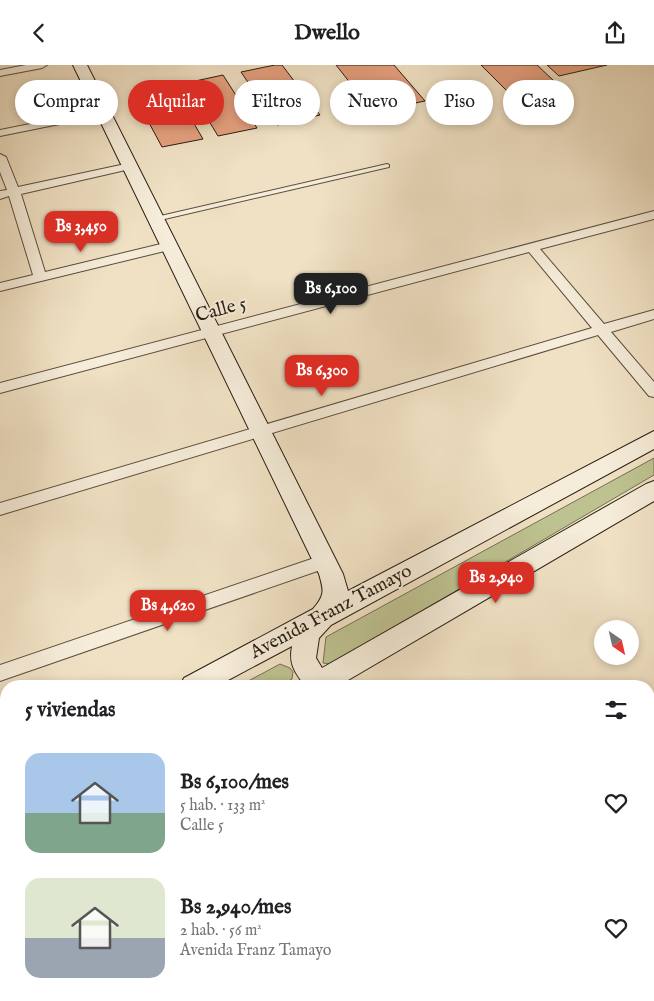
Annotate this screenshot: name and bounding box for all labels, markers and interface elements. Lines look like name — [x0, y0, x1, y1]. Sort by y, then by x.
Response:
icon: back — [25, 19, 53, 47]
text: Dwello — [294, 19, 360, 47]
icon: share — [601, 19, 629, 47]
chip: Comprar — [15, 80, 118, 125]
chip: Alquilar — [128, 80, 224, 125]
chip: Filtros — [234, 80, 320, 125]
chip: Nuevo — [330, 80, 416, 125]
chip: Piso — [426, 80, 493, 125]
chip: Casa — [503, 80, 574, 125]
pin: Bs 3,450 — [29, 211, 133, 253]
text: Bs 3,450 — [55, 217, 107, 237]
pin: Bs 6,100 — [279, 273, 383, 315]
text: Bs 6,100 — [305, 279, 357, 299]
street label: Calle 5 — [193, 292, 249, 328]
pin: Bs 6,300 — [270, 355, 374, 397]
text: Bs 6,300 — [296, 361, 348, 381]
street label: Avenida Franz Tamayo — [245, 559, 416, 665]
pin: Bs 2,940 — [444, 561, 548, 604]
text: Bs 2,940 — [469, 568, 523, 588]
pin: Bs 4,620 — [116, 589, 220, 632]
text: Bs 4,620 — [141, 596, 195, 616]
north arrow — [594, 620, 639, 665]
map controls — [594, 620, 639, 665]
icon: filters — [602, 696, 630, 724]
text: 5 viviendas — [25, 697, 115, 724]
text: Bs 6,100/mes — [180, 769, 289, 796]
icon: home — [65, 773, 125, 833]
icon: heart — [602, 789, 630, 817]
text: 5 hab. · 133 m² — [180, 796, 265, 816]
text: Calle 5 — [180, 816, 224, 836]
text: Bs 2,940/mes — [180, 894, 291, 921]
icon: home — [65, 898, 125, 958]
icon: heart — [602, 914, 630, 942]
text: 2 hab. · 56 m² — [180, 921, 262, 941]
text: Avenida Franz Tamayo — [180, 941, 331, 961]

